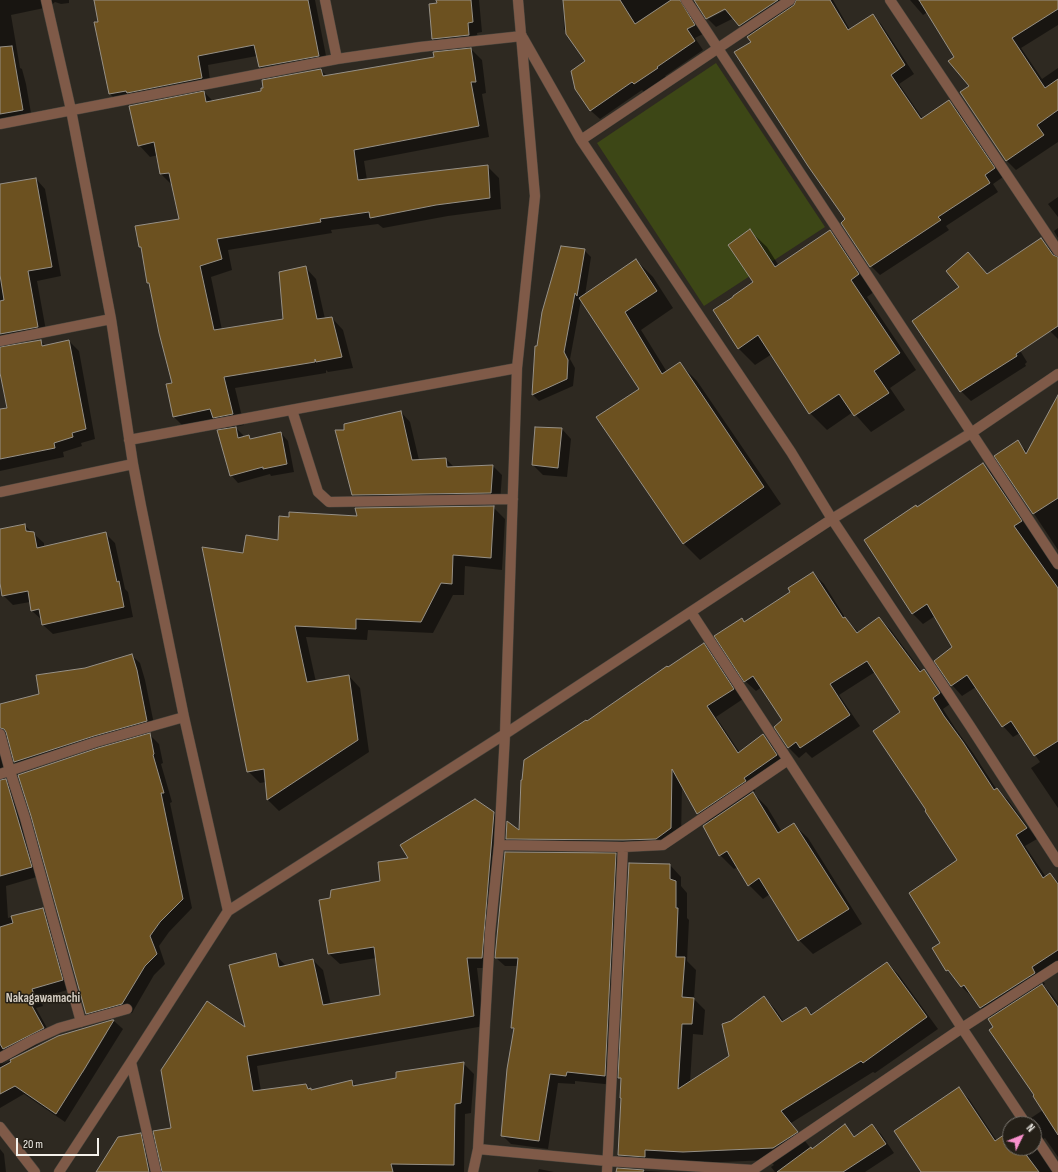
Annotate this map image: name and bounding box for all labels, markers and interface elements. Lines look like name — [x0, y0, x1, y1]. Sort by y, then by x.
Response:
district label: Nakagawamachi — [6, 991, 80, 1007]
north arrow — [1002, 1116, 1042, 1156]
text: N — [1024, 1122, 1037, 1135]
scale bar — [18, 1130, 101, 1156]
text: 20 m — [23, 1137, 43, 1152]

